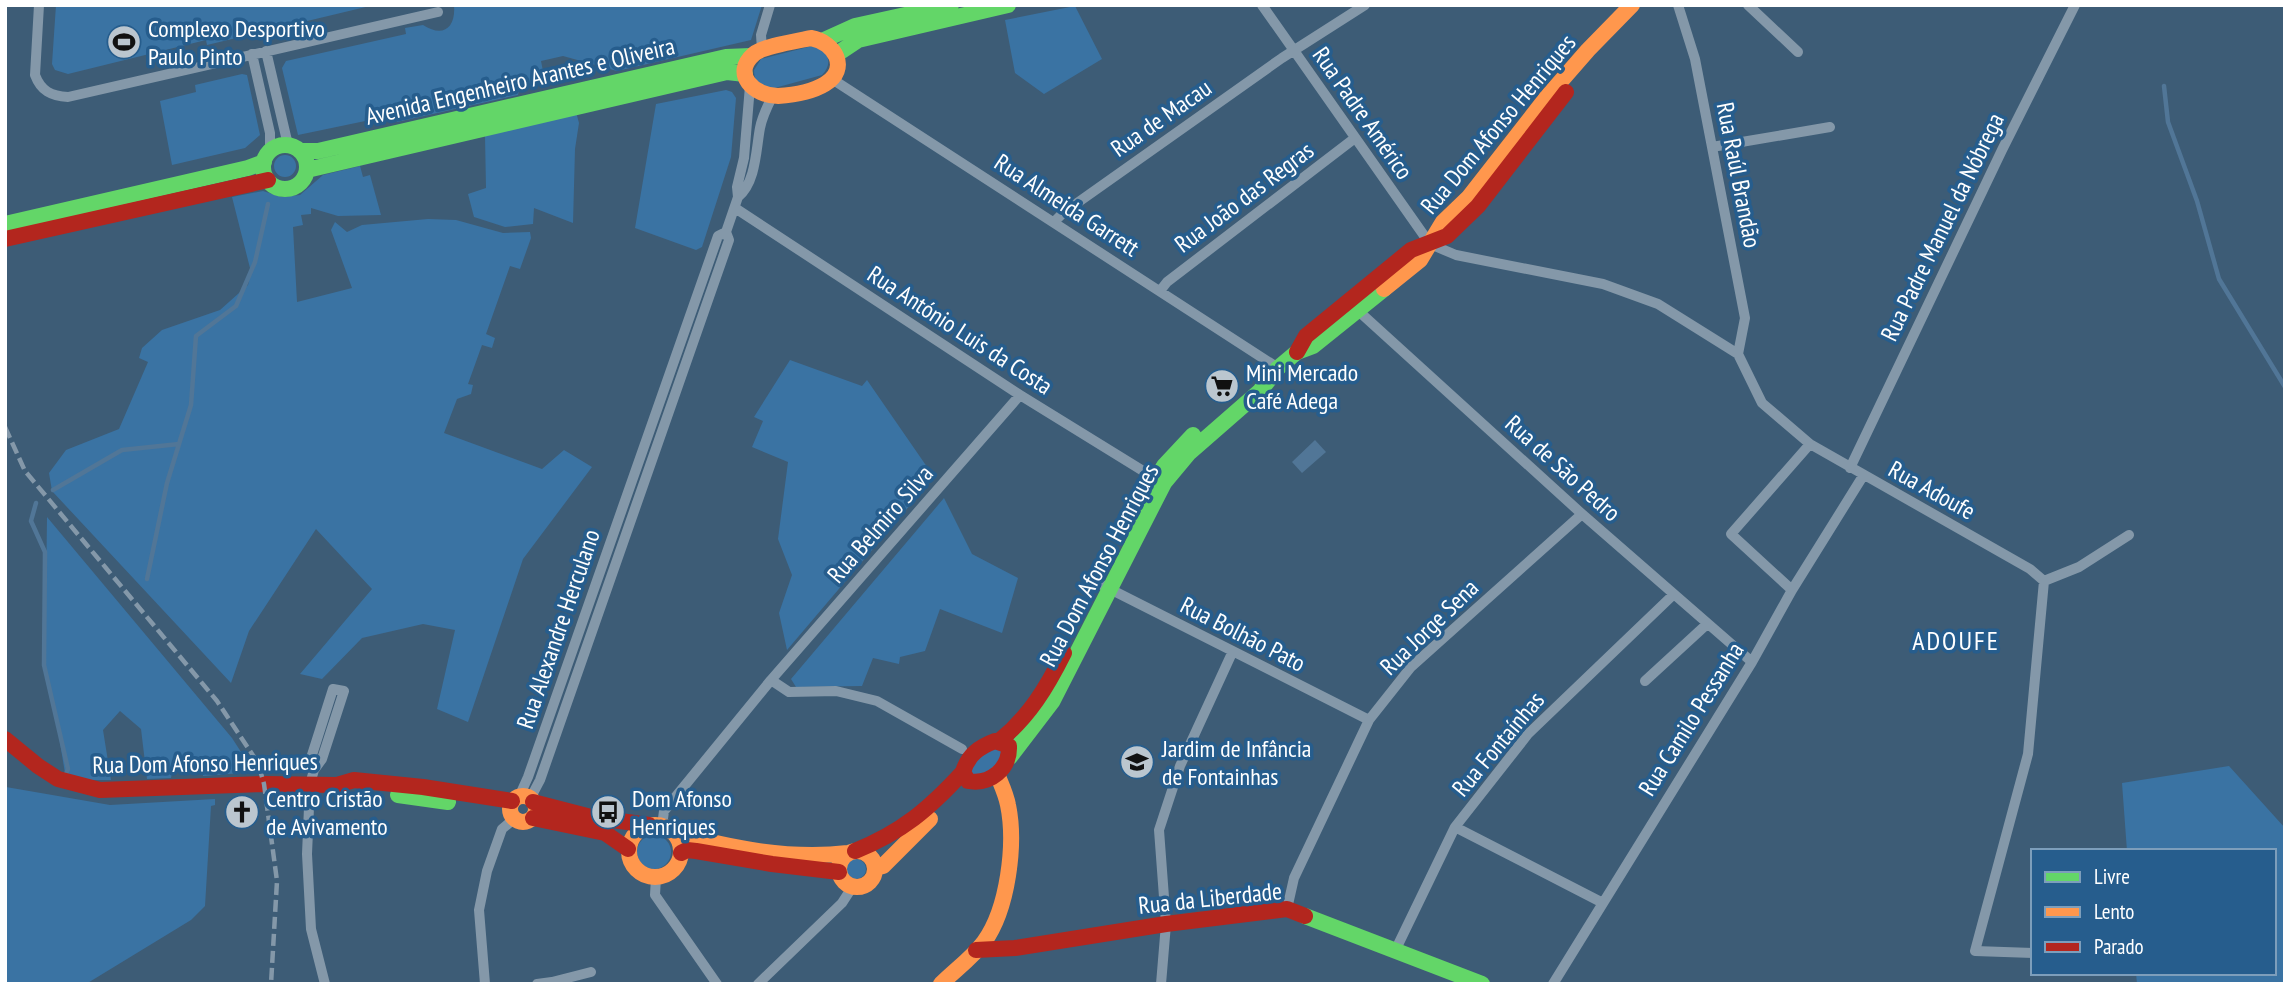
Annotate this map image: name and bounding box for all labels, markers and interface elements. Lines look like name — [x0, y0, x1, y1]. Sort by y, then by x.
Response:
place label: Complexo Desportivo Paulo Pinto — [148, 13, 325, 72]
sports icon: Complexo Desportivo Paulo Pinto — [105, 23, 143, 61]
street label: Rua Dom Afonso Henriques — [1414, 28, 1582, 220]
street label: Avenida Engenheiro Arantes e Oliveira — [362, 30, 678, 132]
street label: Rua Padre Américo — [1306, 41, 1420, 185]
street label: Rua de Macau — [1105, 72, 1217, 164]
street label: Rua Raúl Brandão — [1710, 100, 1768, 250]
street label: Rua Padre Manuel da Nóbrega — [1873, 108, 2011, 346]
street label: Rua João das Regras — [1168, 135, 1320, 259]
street label: Rua Almeida Garrett — [989, 147, 1146, 264]
street label: Rua António Luis da Costa — [862, 259, 1058, 401]
place label: Mini Mercado Café Adega — [1246, 357, 1358, 416]
supermarket icon: Mini Mercado Café Adega — [1203, 367, 1241, 405]
street label: Rua de São Pedro — [1499, 408, 1627, 528]
street label: Rua Adoufe — [1883, 454, 1981, 526]
street label: Rua Dom Afonso Henriques — [1032, 458, 1166, 672]
street label: Rua Belmiro Silva — [820, 459, 940, 589]
street label: Rua Alexandre Herculano — [509, 525, 607, 733]
street label: Rua Jorge Sena — [1373, 572, 1485, 682]
street label: Rua Bolhão Pato — [1175, 589, 1311, 679]
district label: ADOUFE — [1912, 624, 2000, 657]
street label: Rua Camilo Pessanha — [1631, 636, 1751, 802]
street label: Rua Fontaínhas — [1445, 685, 1551, 803]
place label: Jardim de Infância de Fontainhas — [1161, 733, 1311, 792]
school or university icon: Jardim de Infância de Fontainhas — [1118, 743, 1156, 781]
street label: Rua Dom Afonso Henriques — [92, 746, 318, 780]
place label: Centro Cristão de Avivamento — [266, 783, 388, 842]
place label: Dom Afonso Henriques — [632, 783, 732, 842]
church icon: Centro Cristão de Avivamento — [223, 793, 261, 831]
bus stop icon: Dom Afonso Henriques — [589, 793, 627, 831]
legend — [2031, 849, 2276, 975]
text: Livre — [2094, 863, 2130, 890]
street label: Rua da Liberdade — [1137, 875, 1283, 921]
text: Lento — [2094, 898, 2134, 925]
text: Parado — [2094, 933, 2144, 960]

